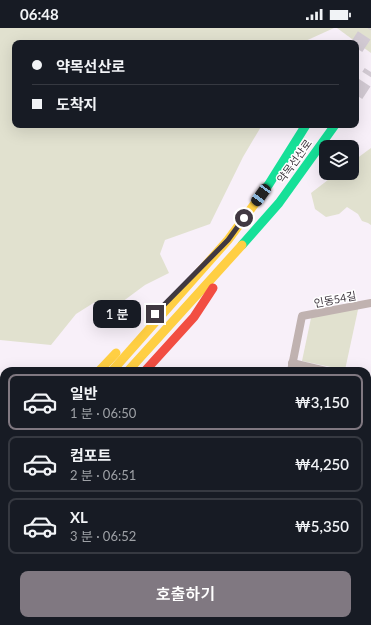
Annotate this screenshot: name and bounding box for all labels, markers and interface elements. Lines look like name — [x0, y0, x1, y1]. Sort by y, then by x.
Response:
text: 06:48 — [20, 5, 59, 23]
text: 약목선산로 — [56, 57, 125, 75]
text: 도착지 — [56, 95, 97, 113]
street label: 약목선산로 — [274, 137, 314, 185]
map controls — [319, 140, 359, 180]
button: layers — [319, 140, 359, 180]
car — [249, 182, 273, 208]
route start — [235, 209, 253, 227]
street label: 인동54길 — [313, 289, 357, 309]
callout: 1 분 — [93, 300, 141, 328]
route end — [146, 305, 164, 323]
text: 1 분 — [106, 306, 128, 322]
icon: car — [22, 384, 58, 420]
text: 일반 — [70, 384, 98, 402]
text: ₩3,150 — [295, 393, 349, 411]
text: 1 분 · 06:50 — [70, 405, 136, 421]
icon: car — [22, 446, 58, 482]
text: 컴포트 — [70, 446, 111, 464]
text: ₩4,250 — [295, 455, 349, 473]
text: 2 분 · 06:51 — [70, 467, 136, 483]
icon: car — [22, 508, 58, 544]
text: XL — [70, 508, 88, 526]
text: ₩5,350 — [295, 517, 349, 535]
text: 3 분 · 06:52 — [70, 528, 136, 544]
button: 호출하기 — [20, 571, 351, 617]

